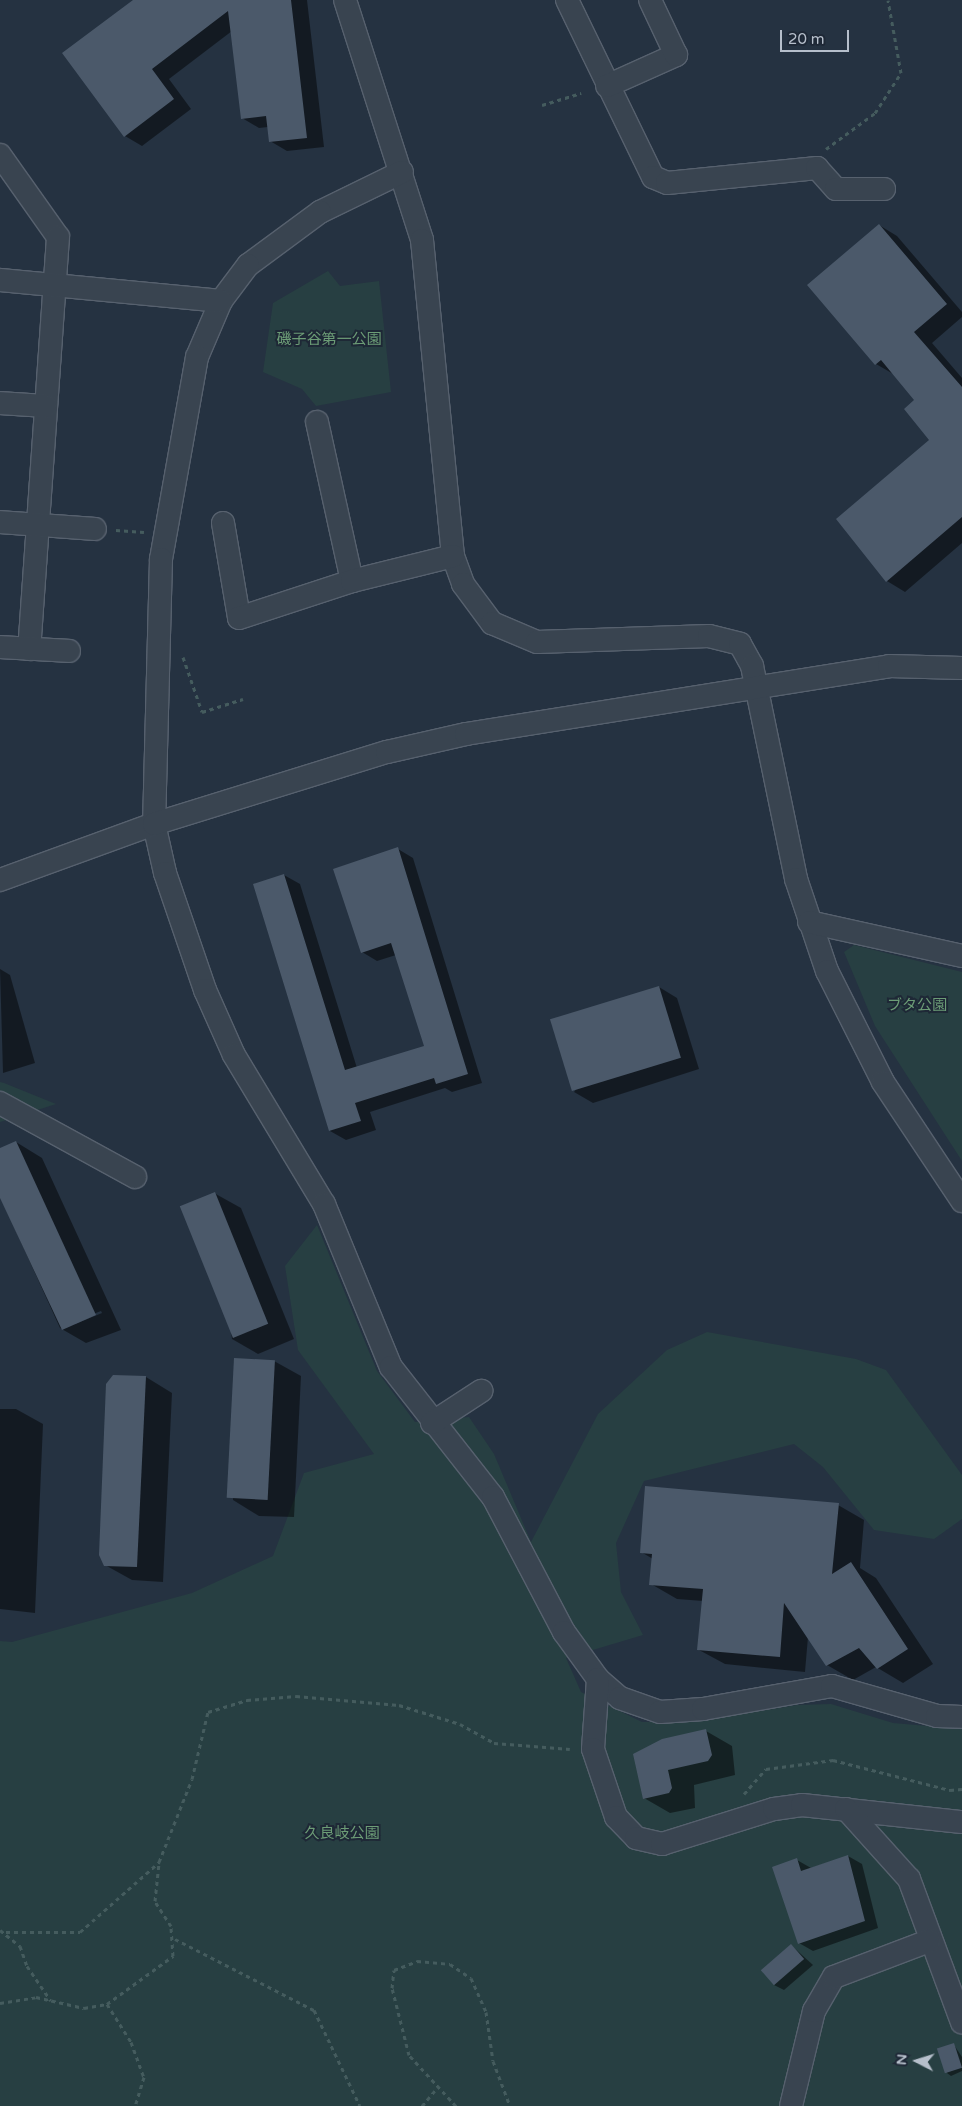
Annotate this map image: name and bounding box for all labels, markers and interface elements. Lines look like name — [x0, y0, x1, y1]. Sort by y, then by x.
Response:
scale bar — [782, 20, 851, 52]
text: 20 m — [788, 30, 825, 48]
park label: 磯子谷第一公園 — [277, 331, 381, 349]
park label: ブタ公園 — [887, 997, 947, 1015]
park label: 久良岐公園 — [305, 1825, 379, 1843]
north arrow — [892, 2036, 942, 2086]
text: N — [893, 2053, 911, 2066]

